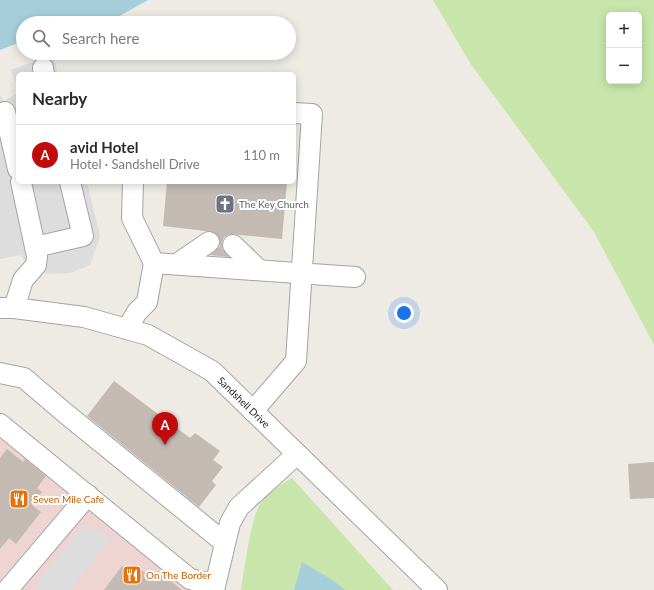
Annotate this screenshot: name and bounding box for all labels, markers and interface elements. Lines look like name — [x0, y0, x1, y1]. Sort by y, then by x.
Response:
map controls — [606, 12, 642, 84]
button: + — [606, 12, 642, 48]
search box — [16, 16, 296, 60]
icon: search — [30, 27, 52, 49]
text: Search here — [62, 29, 139, 47]
button: − — [606, 48, 642, 84]
text: Nearby — [32, 88, 87, 109]
text: avid Hotel — [70, 138, 138, 156]
text: A — [40, 147, 50, 163]
text: 110 m — [243, 147, 280, 163]
text: Hotel · Sandshell Drive — [70, 156, 200, 172]
church icon: The Key Church — [214, 193, 236, 215]
place label: The Key Church — [239, 198, 309, 210]
your location — [394, 303, 414, 323]
street label: Sandshell Drive — [215, 374, 272, 430]
pin: A — [152, 412, 178, 445]
restaurant icon: Seven Mile Cafe — [8, 488, 30, 510]
place label: Seven Mile Cafe — [33, 493, 104, 505]
restaurant icon: On The Border — [121, 564, 143, 586]
place label: On The Border — [146, 569, 211, 581]

